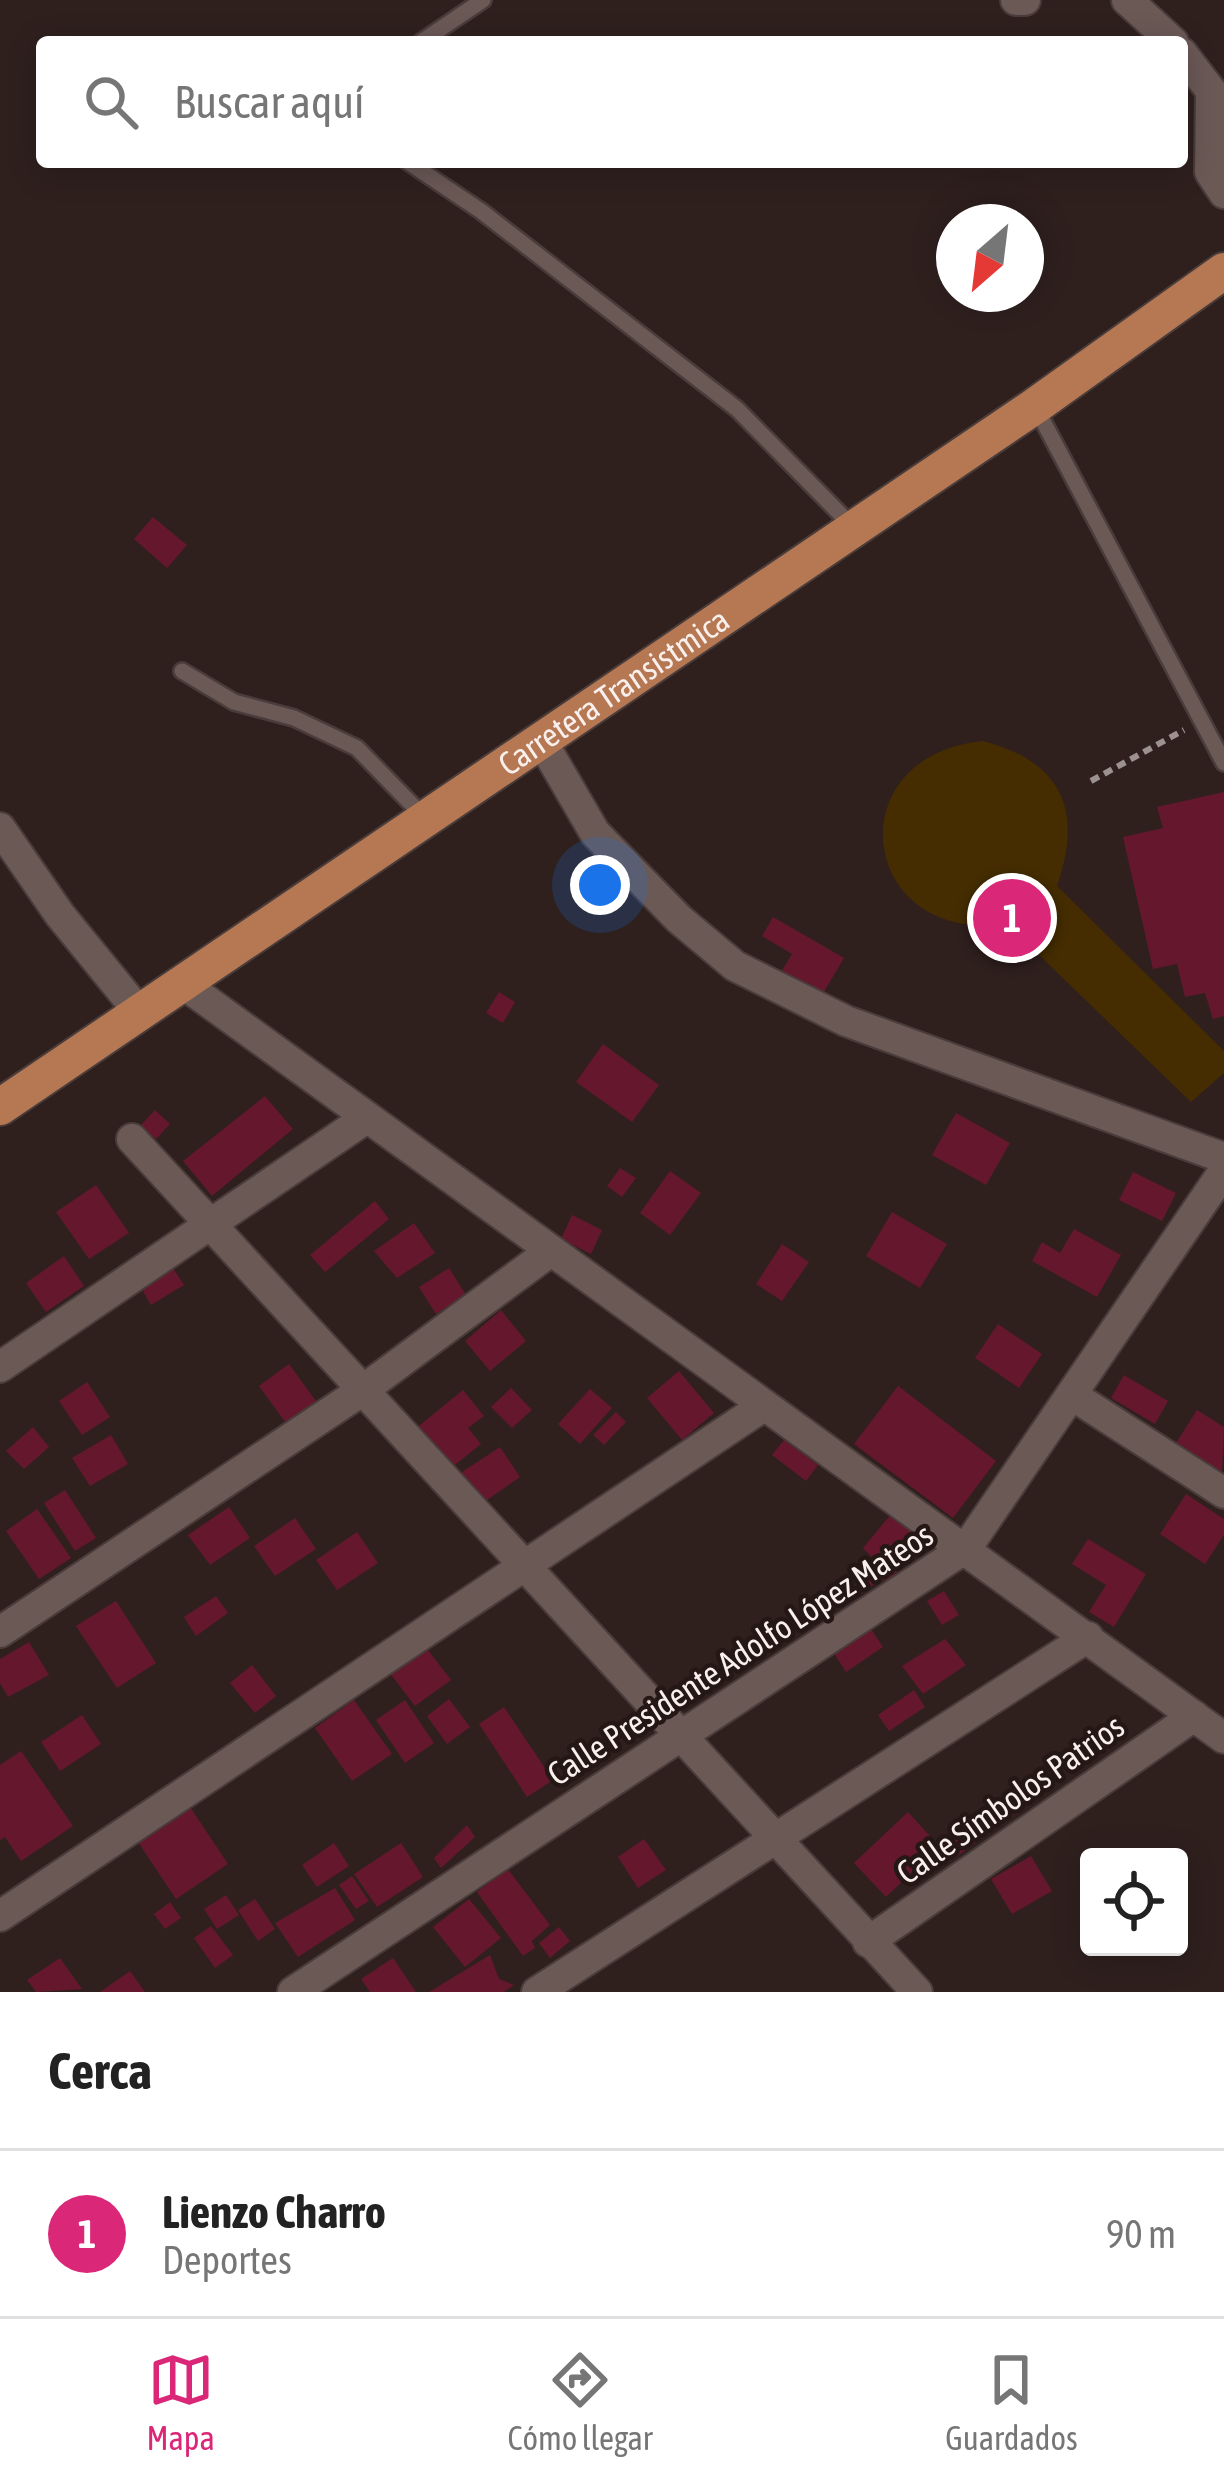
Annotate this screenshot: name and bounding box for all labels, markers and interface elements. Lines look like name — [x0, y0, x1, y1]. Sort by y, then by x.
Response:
search box — [36, 36, 1188, 168]
icon: search — [78, 69, 144, 135]
text: Buscar aquí — [174, 76, 364, 128]
north arrow — [936, 204, 1044, 312]
street label: Carretera Transistmica — [491, 600, 736, 783]
your location — [570, 855, 630, 915]
pin: 1 — [973, 873, 1051, 963]
street label: Calle Presidente Adolfo López Mateos — [540, 1515, 940, 1793]
street label: Calle Símbolos Patrios — [889, 1707, 1131, 1891]
map controls — [1080, 1848, 1188, 1956]
button: locate — [1080, 1848, 1188, 1956]
text: Cerca — [48, 2041, 152, 2100]
text: Lienzo Charro — [162, 2186, 386, 2238]
text: 1 — [78, 2212, 96, 2256]
text: 90 m — [1106, 2212, 1176, 2256]
text: Deportes — [162, 2238, 292, 2282]
tab: Mapa — [146, 2347, 215, 2457]
tab: Cómo llegar — [508, 2347, 653, 2457]
tab: Guardados — [945, 2347, 1078, 2457]

